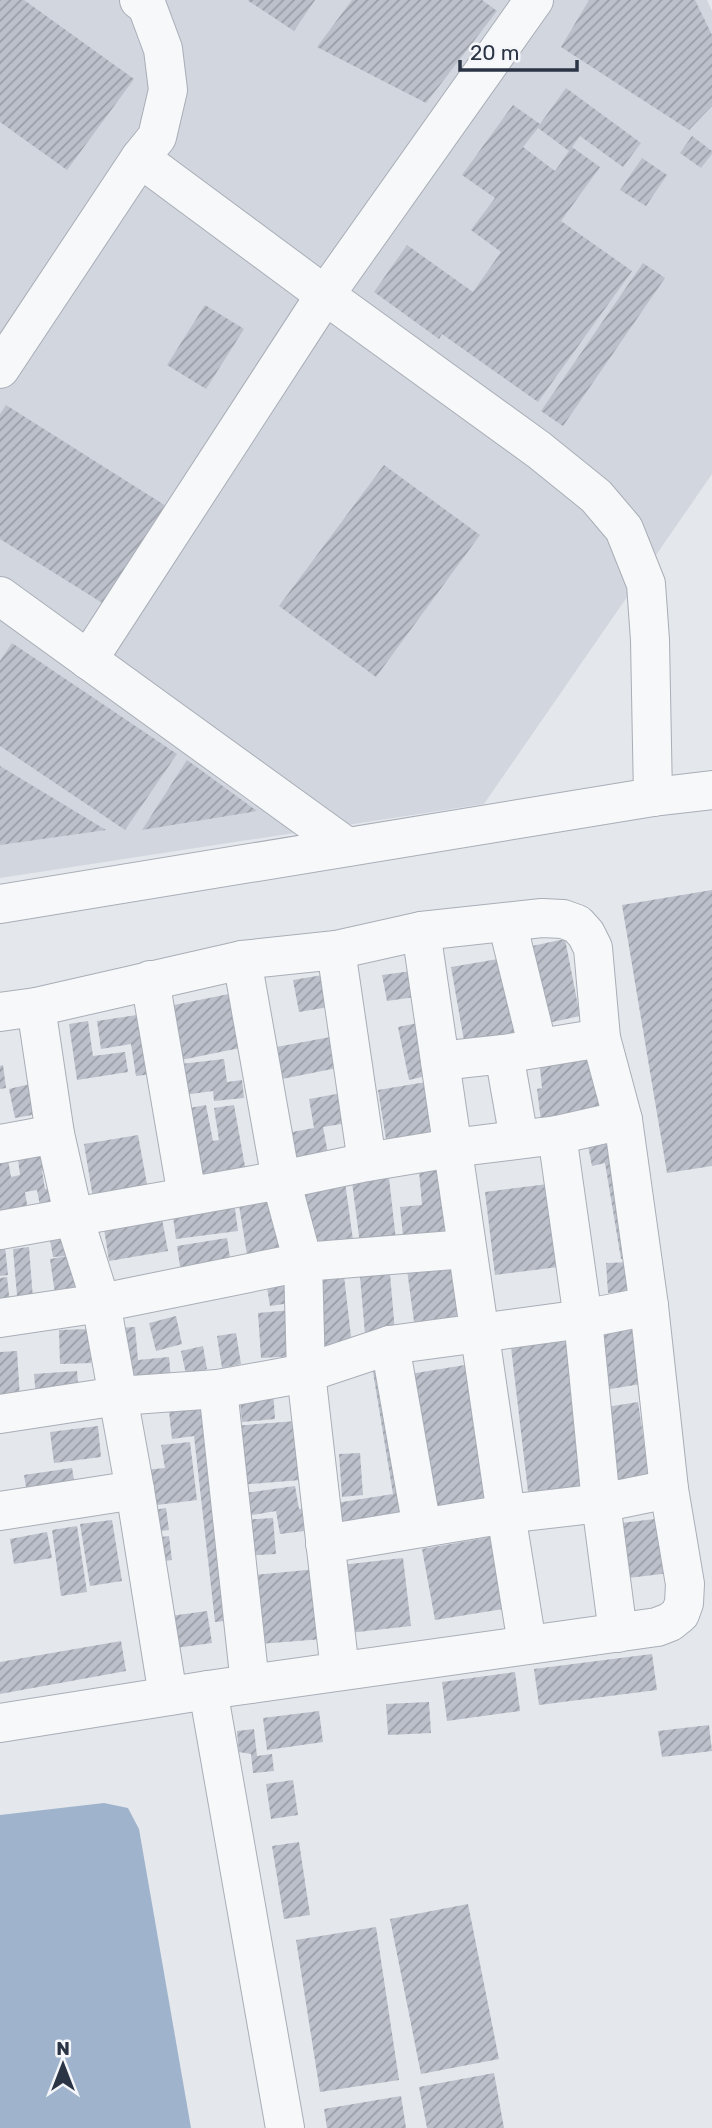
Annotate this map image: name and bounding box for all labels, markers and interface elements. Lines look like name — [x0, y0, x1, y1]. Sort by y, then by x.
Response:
scale bar — [460, 28, 577, 72]
text: 20 m — [470, 40, 519, 65]
north arrow — [28, 2030, 98, 2100]
text: N — [56, 2037, 70, 2060]

